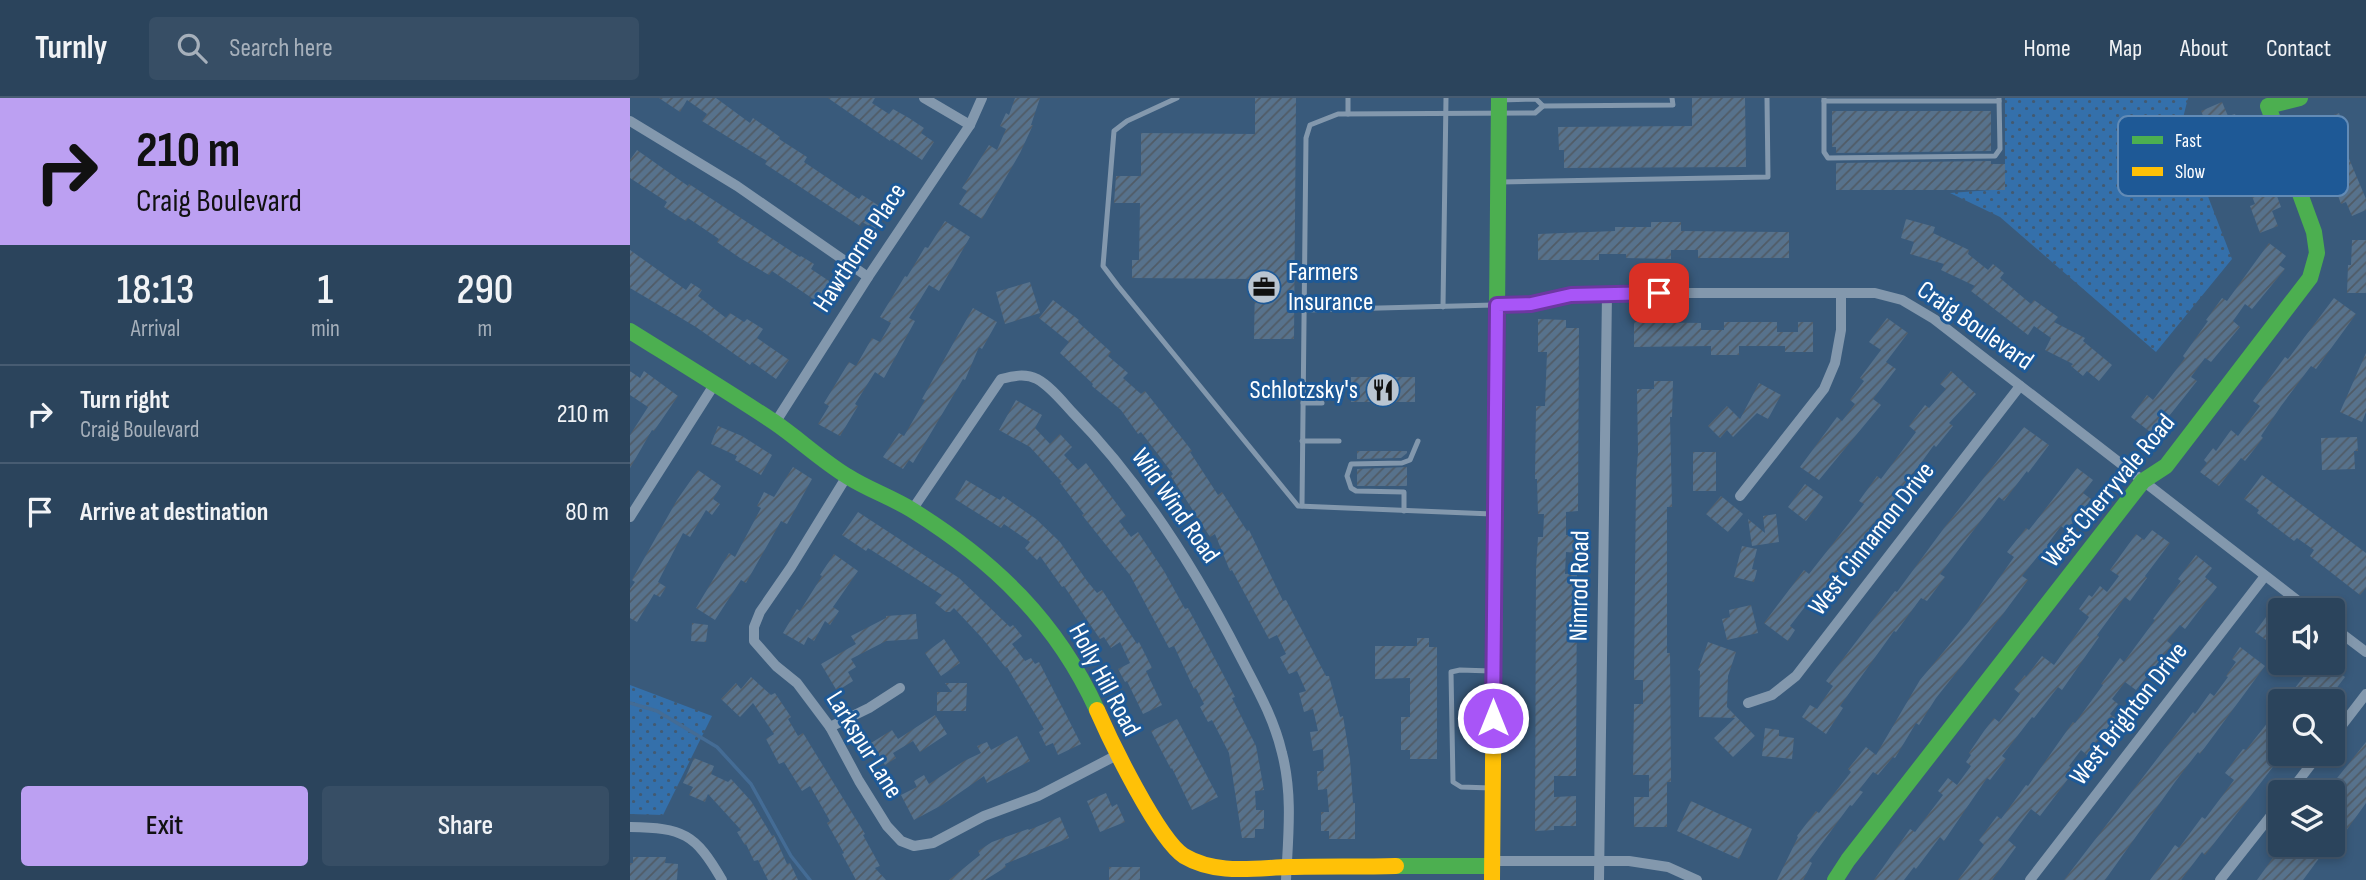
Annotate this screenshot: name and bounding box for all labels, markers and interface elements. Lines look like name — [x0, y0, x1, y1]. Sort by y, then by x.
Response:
search box — [149, 17, 639, 80]
text: Turnly — [35, 28, 107, 68]
icon: search — [173, 29, 211, 67]
text: Search here — [229, 33, 333, 64]
text: Home — [2023, 34, 2071, 63]
text: Map — [2109, 34, 2142, 63]
text: About — [2180, 34, 2228, 63]
text: Contact — [2266, 34, 2331, 63]
legend — [2118, 116, 2348, 196]
text: 210 m — [136, 122, 240, 181]
icon: right — [21, 126, 112, 217]
text: Fast — [2175, 130, 2202, 153]
text: Slow — [2175, 161, 2205, 184]
street label: Hawthorne Place — [807, 178, 913, 318]
text: Craig Boulevard — [136, 182, 302, 221]
place label: Farmers Insurance — [1288, 257, 1374, 318]
pin — [1629, 263, 1689, 323]
text: 18:13 — [117, 265, 194, 316]
text: 1 — [318, 265, 333, 316]
text: 290 — [457, 265, 513, 316]
office icon: Farmers Insurance — [1245, 268, 1283, 306]
icon: arrive — [1640, 274, 1678, 312]
street label: Craig Boulevard — [1911, 275, 2039, 377]
text: Arrival — [131, 315, 180, 343]
text: min — [311, 315, 340, 343]
text: m — [478, 315, 492, 343]
restaurant icon: Schlotzsky's — [1364, 371, 1402, 409]
place label: Schlotzsky's — [1250, 375, 1358, 406]
text: Turn right — [80, 385, 169, 416]
icon: right — [21, 395, 59, 433]
text: 210 m — [557, 399, 609, 430]
street label: West Cherryvale Road — [2036, 408, 2182, 574]
text: Craig Boulevard — [80, 416, 199, 444]
street label: Wild Wind Road — [1124, 443, 1226, 569]
street label: West Cinnamon Drive — [1802, 456, 1942, 622]
icon: arrive — [21, 493, 59, 531]
text: Arrive at destination — [80, 497, 268, 528]
text: 80 m — [565, 497, 609, 528]
street label: Nimrod Road — [1564, 530, 1596, 642]
map controls — [2268, 598, 2345, 857]
button: sound — [2268, 598, 2345, 675]
street label: Holly Hill Road — [1061, 618, 1147, 742]
street label: West Brighton Drive — [2064, 636, 2194, 792]
position arrow — [1456, 681, 1530, 755]
street label: Larkspur Lane — [819, 686, 909, 804]
button: search — [2268, 689, 2345, 766]
button: layers — [2268, 780, 2345, 857]
button: Exit — [21, 786, 308, 866]
button: Share — [322, 786, 609, 866]

